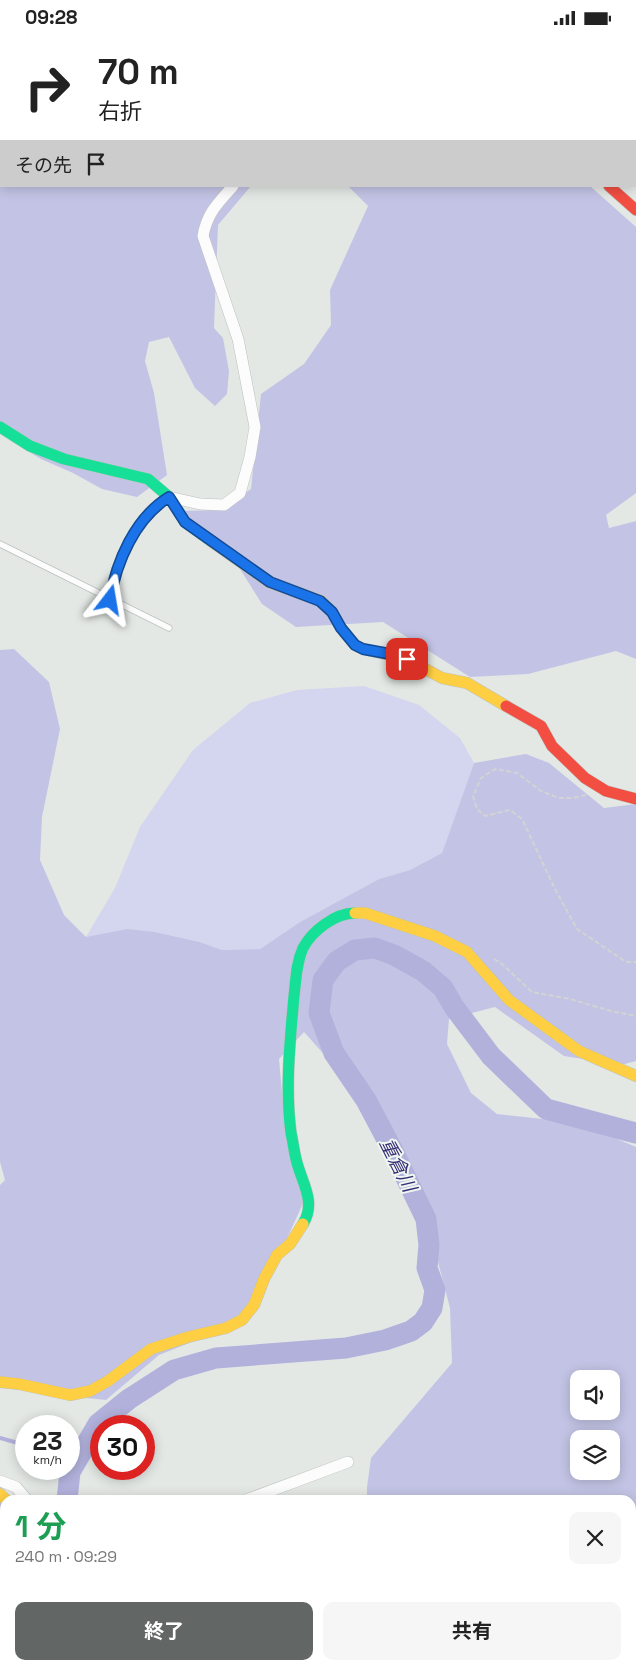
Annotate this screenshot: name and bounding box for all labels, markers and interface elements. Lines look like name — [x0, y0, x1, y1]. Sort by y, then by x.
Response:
text: 09:28 — [25, 5, 77, 30]
text: 70 m — [98, 50, 179, 94]
icon: right — [15, 55, 80, 120]
text: 右折 — [98, 97, 142, 125]
icon: arrive — [82, 150, 110, 178]
text: その先 — [15, 153, 72, 178]
position arrow — [83, 573, 135, 625]
pin — [386, 638, 428, 680]
icon: arrive — [393, 645, 421, 673]
water label: 重倉川 — [374, 1134, 423, 1198]
map controls — [570, 1370, 620, 1480]
button: sound — [570, 1370, 620, 1420]
speed limit sign: 30 — [90, 1415, 155, 1480]
text: 23 — [32, 1425, 63, 1457]
button: layers — [570, 1430, 620, 1480]
text: km/h — [33, 1452, 62, 1468]
text: 1 分 — [15, 1507, 66, 1546]
button: close — [569, 1512, 621, 1564]
text: 240 m · 09:29 — [15, 1546, 117, 1567]
button: 終了 — [15, 1602, 313, 1660]
button: 共有 — [323, 1602, 621, 1660]

